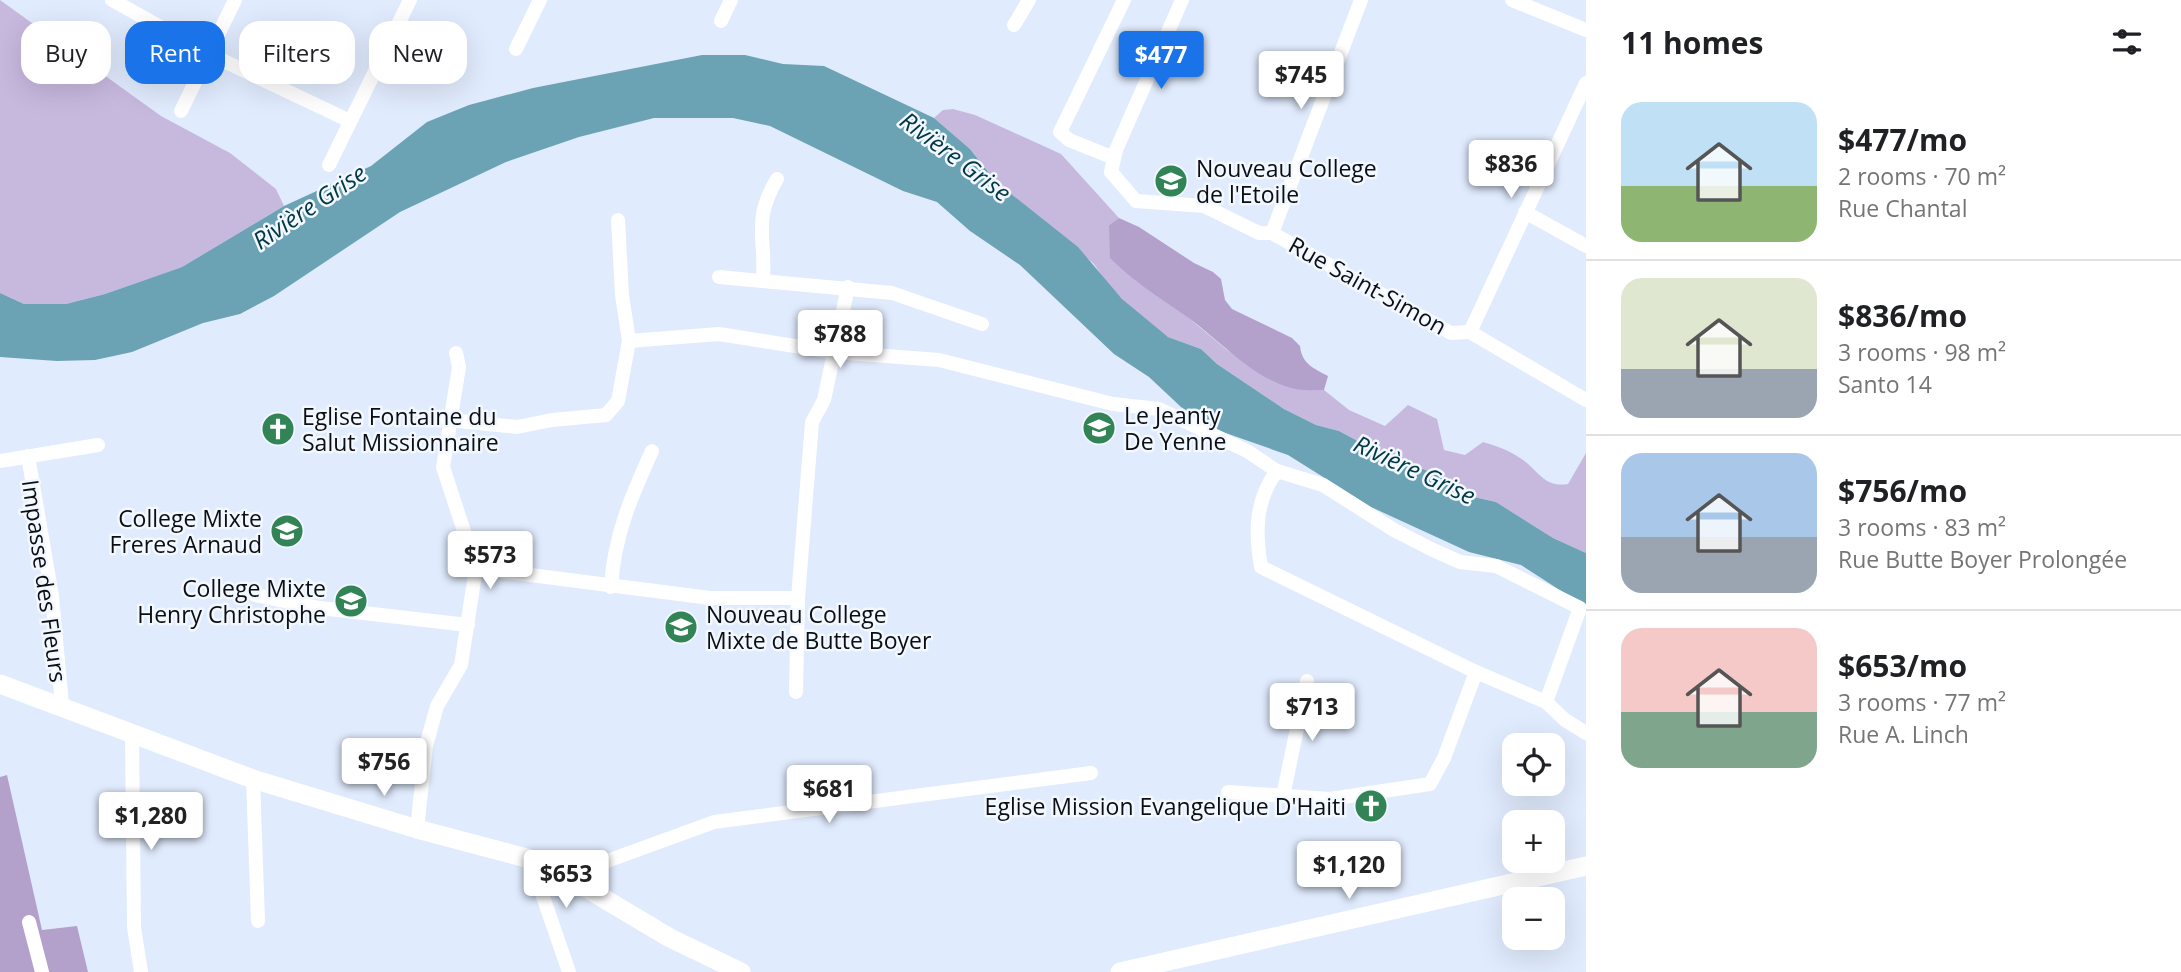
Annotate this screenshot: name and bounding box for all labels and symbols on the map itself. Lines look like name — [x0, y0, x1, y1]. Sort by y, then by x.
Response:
pin: $477 — [1120, 32, 1202, 91]
pin: $745 — [1260, 52, 1342, 111]
water label: Rivière Grise — [894, 104, 1018, 209]
pin: $836 — [1470, 140, 1552, 200]
place label: Nouveau College de l'Etoile — [1196, 152, 1377, 210]
water label: Rivière Grise — [246, 156, 372, 256]
school or university icon: Nouveau College de l'Etoile — [1152, 162, 1190, 200]
street label: Rue Saint-Simon — [1283, 228, 1453, 342]
pin: $788 — [799, 310, 881, 370]
place label: Le Jeanty De Yenne — [1124, 399, 1226, 457]
place label: Eglise Fontaine du Salut Missionnaire — [302, 400, 499, 458]
school or university icon: Le Jeanty De Yenne — [1080, 409, 1118, 447]
church icon: Eglise Fontaine du Salut Missionnaire — [259, 410, 297, 448]
water label: Rivière Grise — [1349, 426, 1481, 512]
street label: Impasse des Fleurs — [15, 478, 75, 684]
place label: College Mixte Freres Arnaud — [110, 502, 262, 560]
school or university icon: College Mixte Freres Arnaud — [268, 512, 306, 550]
pin: $573 — [449, 532, 531, 591]
place label: College Mixte Henry Christophe — [137, 572, 326, 630]
school or university icon: College Mixte Henry Christophe — [332, 582, 370, 620]
place label: Nouveau College Mixte de Butte Boyer — [706, 598, 932, 656]
school or university icon: Nouveau College Mixte de Butte Boyer — [662, 608, 700, 646]
pin: $713 — [1271, 684, 1353, 743]
pin: $756 — [343, 738, 425, 798]
pin: $681 — [788, 766, 870, 825]
church icon: Eglise Mission Evangelique D'Haiti — [1352, 787, 1390, 825]
place label: Eglise Mission Evangelique D'Haiti — [985, 790, 1346, 822]
pin: $1,280 — [94, 792, 208, 852]
pin: $1,120 — [1292, 842, 1406, 901]
pin: $653 — [525, 850, 607, 910]

